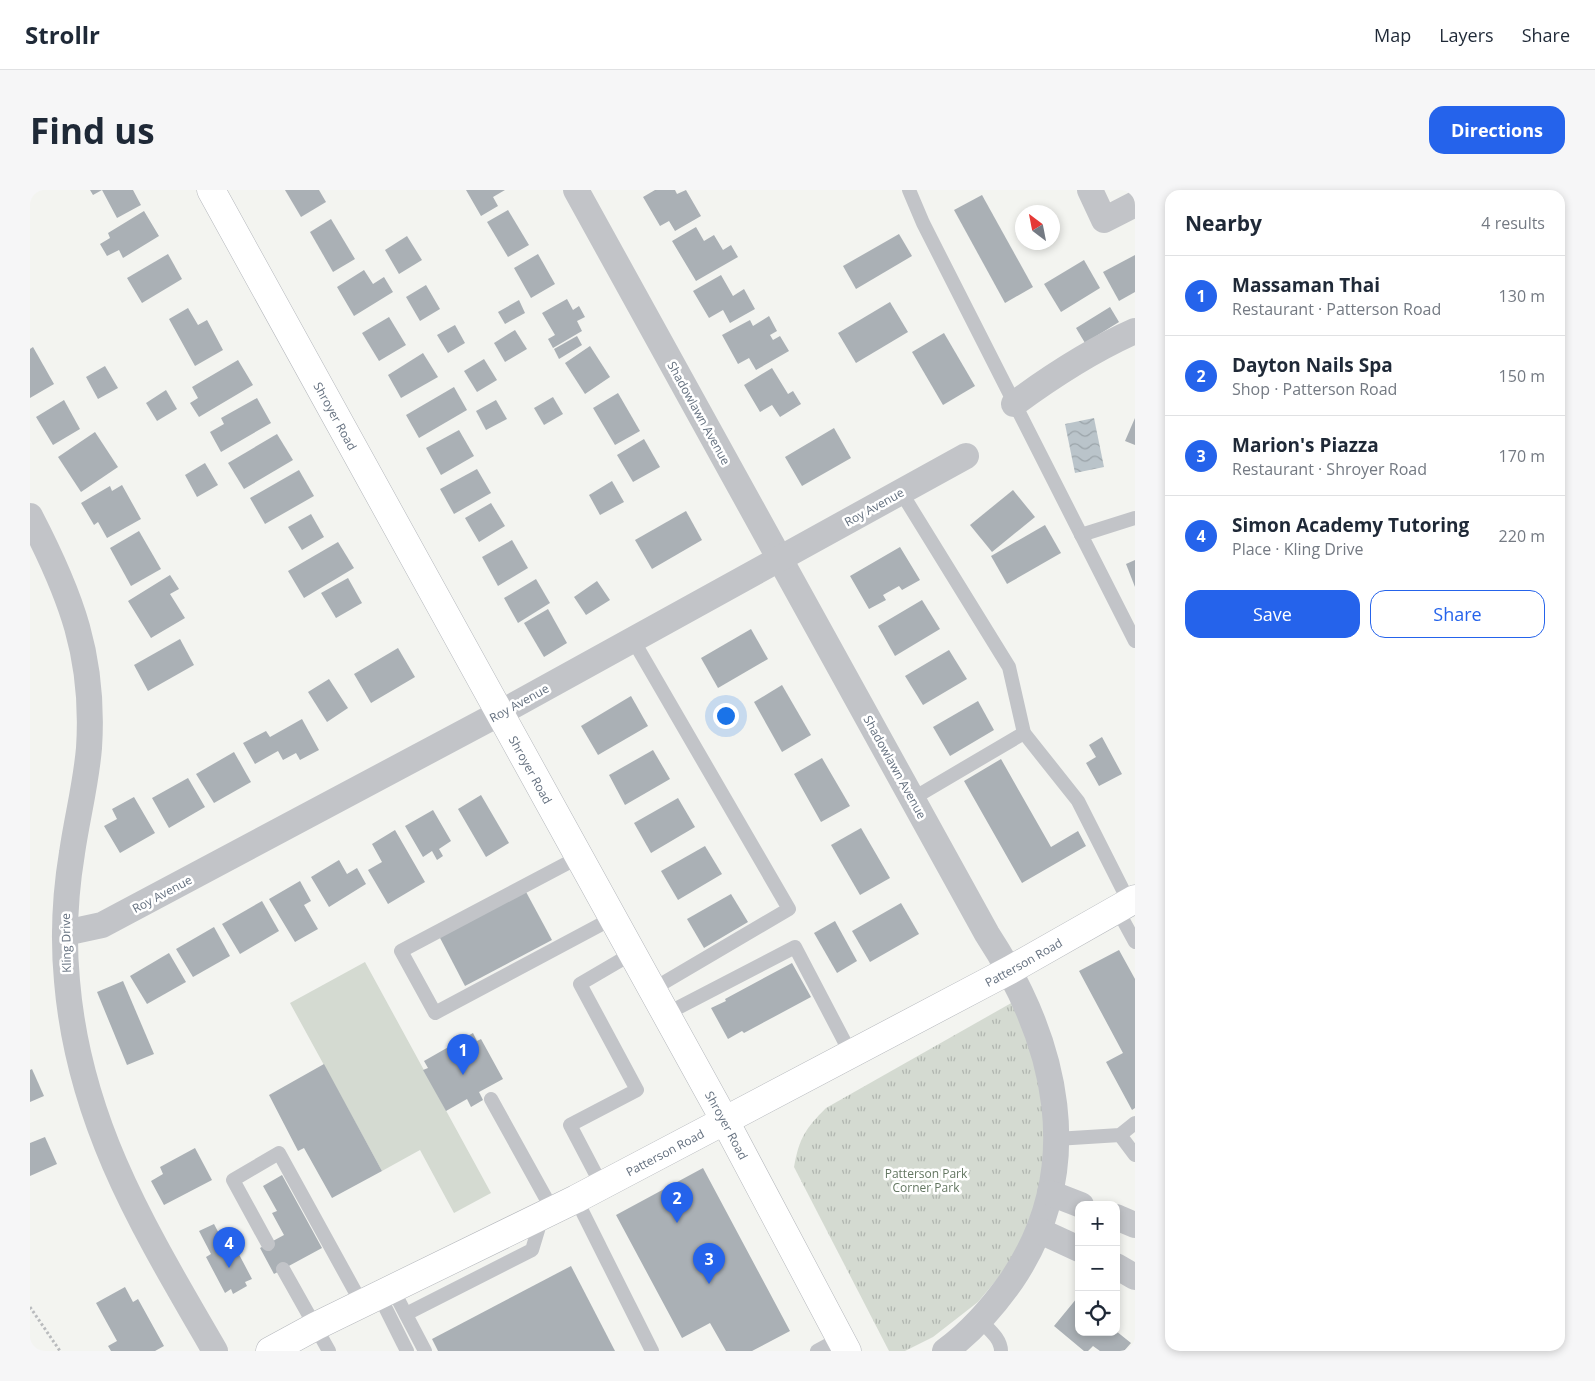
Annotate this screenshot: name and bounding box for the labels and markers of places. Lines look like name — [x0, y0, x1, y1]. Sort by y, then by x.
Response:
pin: 1 — [447, 1034, 479, 1075]
pin: 2 — [661, 1182, 693, 1223]
pin: 4 — [213, 1227, 245, 1268]
pin: 3 — [693, 1243, 725, 1284]

